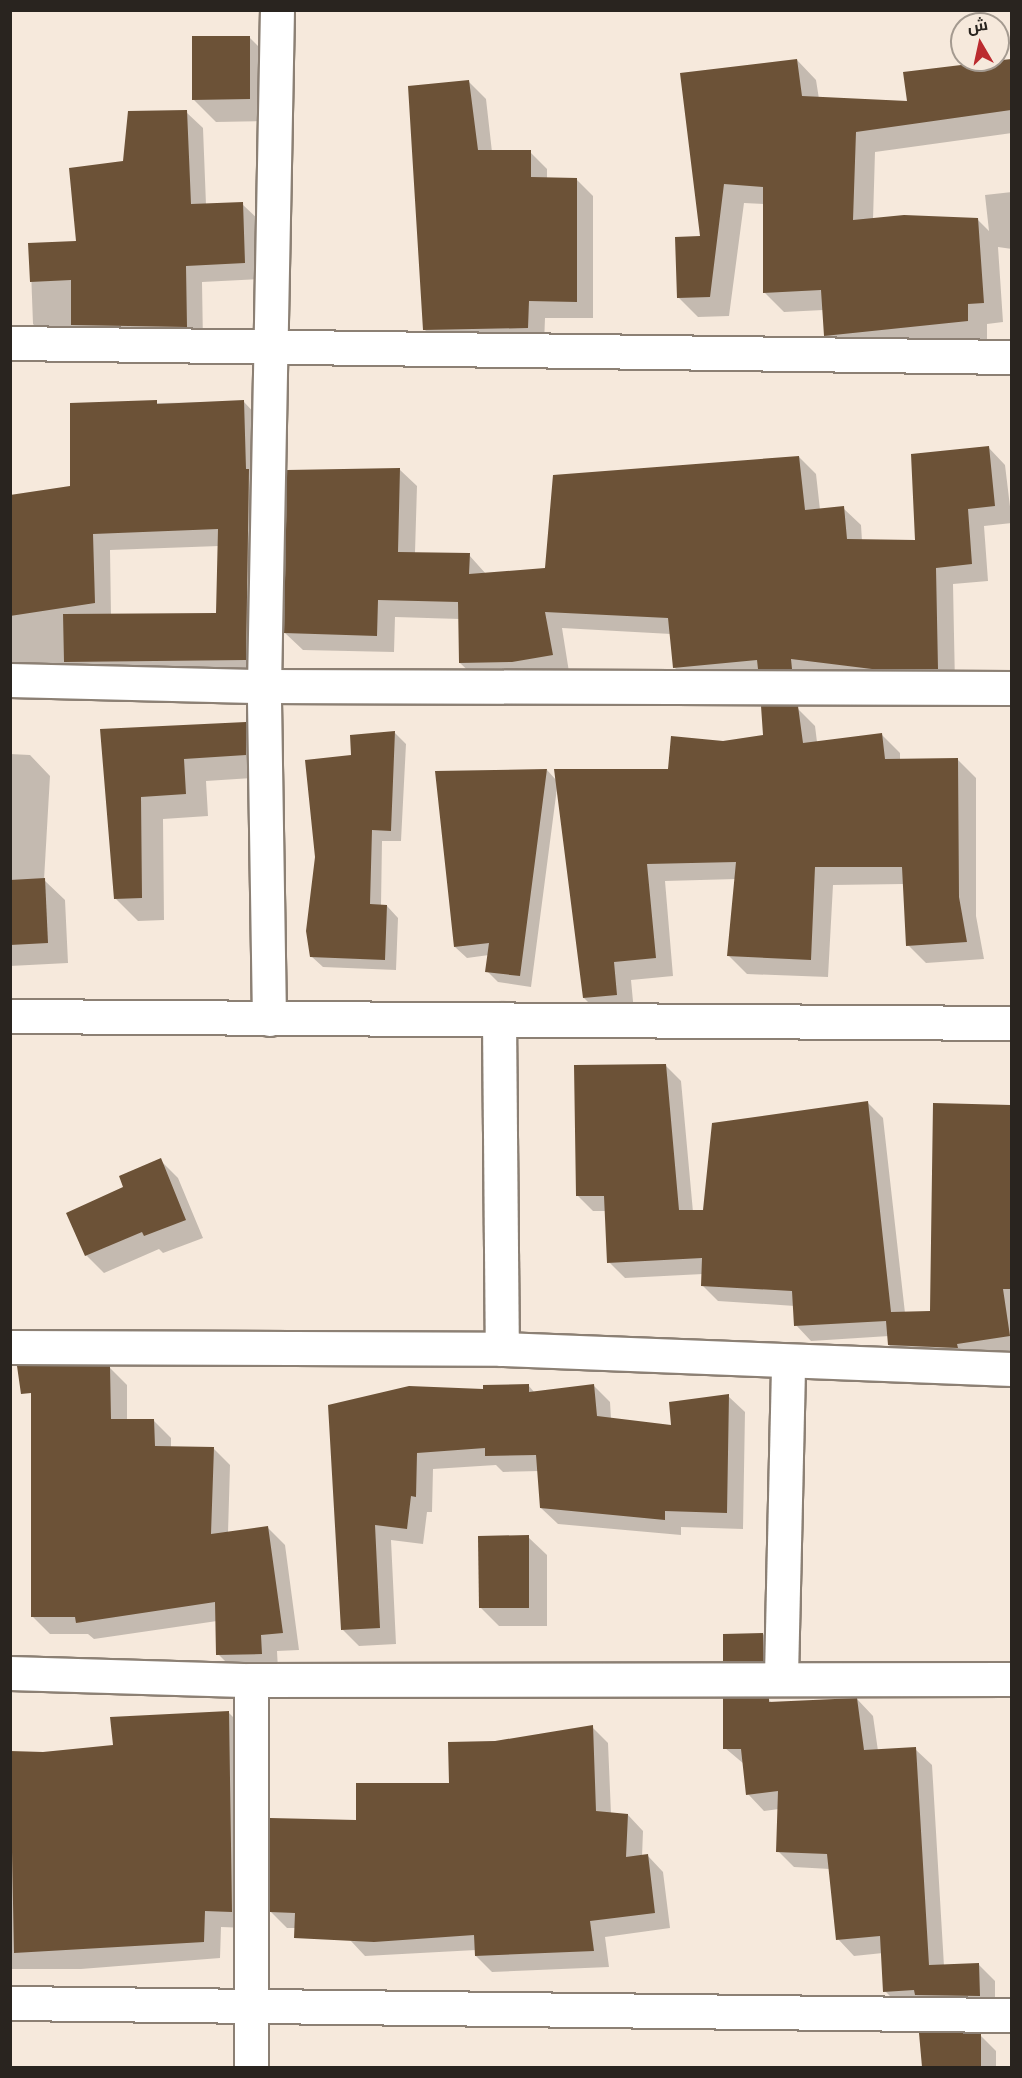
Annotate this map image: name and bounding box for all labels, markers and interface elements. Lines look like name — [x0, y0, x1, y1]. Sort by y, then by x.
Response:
north arrow — [950, 12, 1010, 72]
text: ش — [966, 15, 989, 37]

